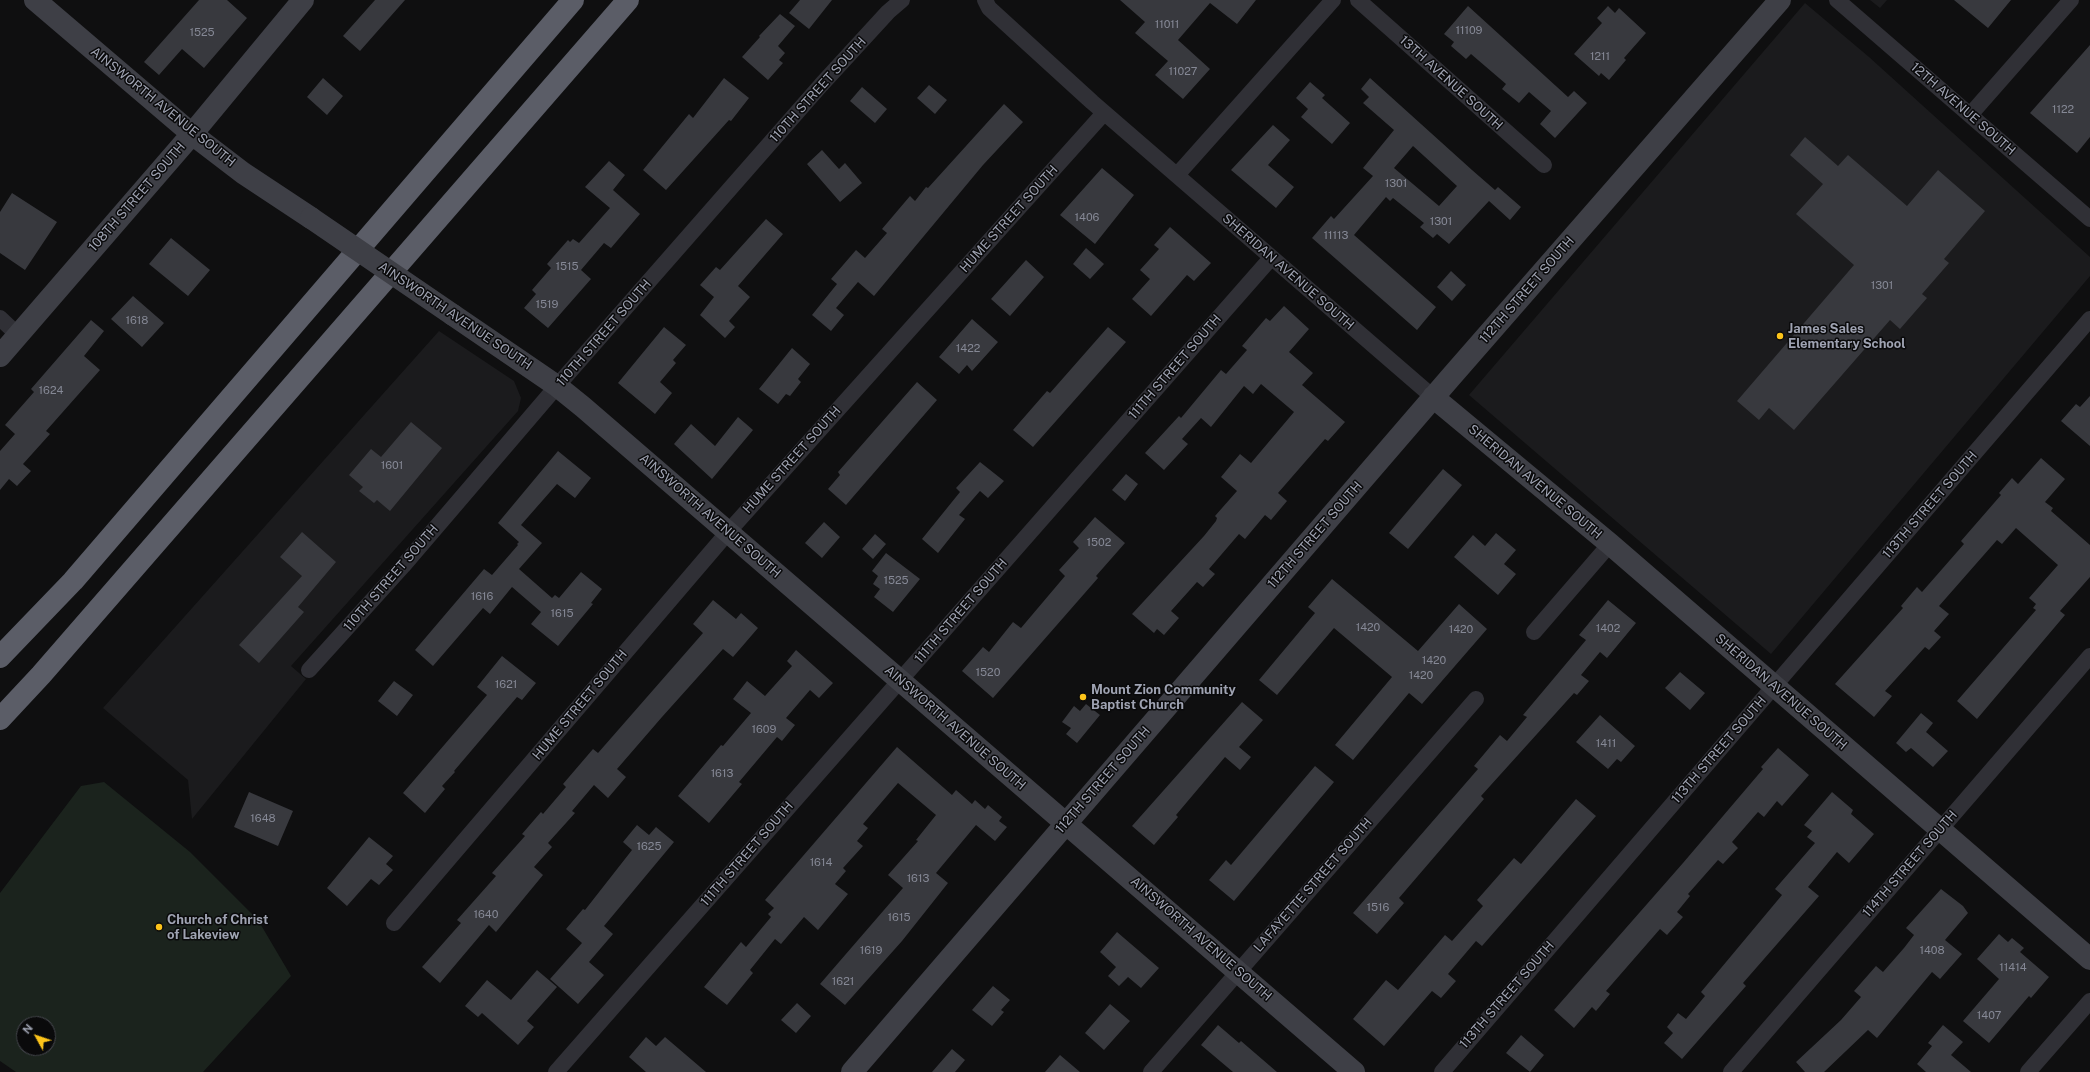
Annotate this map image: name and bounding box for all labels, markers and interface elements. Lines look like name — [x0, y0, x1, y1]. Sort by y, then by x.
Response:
house number: 11011 — [1155, 18, 1179, 32]
house number: 11109 — [1456, 24, 1482, 38]
house number: 1525 — [189, 26, 215, 40]
street label: 13TH AVENUE SOUTH — [1396, 32, 1506, 134]
street label: 110TH STREET SOUTH — [767, 34, 869, 146]
street label: AINSWORTH AVENUE SOUTH — [87, 44, 239, 170]
house number: 1211 — [1590, 50, 1610, 64]
street label: 12TH AVENUE SOUTH — [1908, 59, 2018, 159]
house number: 11027 — [1169, 65, 1197, 79]
house number: 1122 — [2052, 103, 2074, 117]
street label: 108TH STREET SOUTH — [85, 139, 189, 255]
street label: HUME STREET SOUTH — [957, 162, 1061, 276]
house number: 1301 — [1385, 177, 1407, 191]
house number: 1406 — [1075, 211, 1099, 225]
street label: SHERIDAN AVENUE SOUTH — [1219, 211, 1357, 333]
house number: 1301 — [1430, 215, 1452, 229]
house number: 11113 — [1324, 229, 1348, 243]
street label: 112TH STREET SOUTH — [1476, 234, 1578, 346]
street label: AINSWORTH AVENUE SOUTH — [375, 259, 535, 373]
house number: 1515 — [555, 260, 579, 274]
street label: 110TH STREET SOUTH — [553, 276, 655, 390]
house number: 1301 — [1871, 279, 1893, 293]
house number: 1519 — [536, 298, 558, 312]
street label: 111TH STREET SOUTH — [1125, 311, 1225, 423]
house number: 1618 — [126, 314, 148, 328]
place label: James Sales Elementary School — [1788, 321, 1906, 352]
marker: James Sales Elementary School — [1775, 331, 1785, 341]
house number: 1422 — [956, 342, 980, 356]
house number: 1624 — [39, 384, 63, 398]
street label: HUME STREET SOUTH — [740, 403, 844, 517]
street label: SHERIDAN AVENUE SOUTH — [1465, 422, 1605, 542]
street label: 113TH STREET SOUTH — [1879, 448, 1981, 562]
street label: AINSWORTH AVENUE SOUTH — [636, 450, 784, 582]
house number: 1601 — [381, 459, 403, 473]
street label: 112TH STREET SOUTH — [1264, 479, 1366, 591]
street label: 110TH STREET SOUTH — [340, 521, 442, 635]
house number: 1502 — [1087, 536, 1111, 550]
street label: 111TH STREET SOUTH — [911, 555, 1011, 667]
house number: 1525 — [883, 574, 909, 588]
house number: 1616 — [471, 590, 493, 604]
house number: 1615 — [551, 607, 573, 621]
house number: 1420 — [1356, 621, 1380, 635]
house number: 1402 — [1596, 622, 1620, 636]
house number: 1420 — [1449, 623, 1473, 637]
street label: SHERIDAN AVENUE SOUTH — [1712, 631, 1850, 753]
street label: HUME STREET SOUTH — [529, 647, 631, 763]
house number: 1420 — [1422, 654, 1446, 668]
street label: AINSWORTH AVENUE SOUTH — [881, 662, 1029, 794]
house number: 1520 — [976, 666, 1000, 680]
house number: 1420 — [1409, 669, 1433, 683]
house number: 1621 — [495, 678, 517, 692]
place label: Mount Zion Community Baptist Church — [1091, 682, 1236, 713]
marker: Mount Zion Community Baptist Church — [1078, 692, 1088, 702]
street label: 113TH STREET SOUTH — [1668, 693, 1770, 807]
house number: 1609 — [752, 723, 776, 737]
street label: 112TH STREET SOUTH — [1052, 724, 1154, 836]
house number: 1411 — [1596, 737, 1616, 751]
house number: 1613 — [711, 767, 733, 781]
street label: 111TH STREET SOUTH — [697, 798, 797, 910]
street label: 114TH STREET SOUTH — [1859, 807, 1961, 921]
house number: 1648 — [250, 812, 276, 826]
street label: LAFAYETTE STREET SOUTH — [1251, 815, 1375, 955]
house number: 1625 — [637, 840, 661, 854]
house number: 1614 — [810, 856, 832, 870]
house number: 1613 — [907, 872, 929, 886]
street label: AINSWORTH AVENUE SOUTH — [1127, 873, 1275, 1005]
house number: 1516 — [1367, 901, 1389, 915]
house number: 1640 — [474, 908, 498, 922]
house number: 1615 — [888, 911, 910, 925]
place label: Church of Christ of Lakeview — [167, 912, 268, 943]
marker: Church of Christ of Lakeview — [154, 922, 164, 932]
street label: 113TH STREET SOUTH — [1456, 938, 1558, 1052]
house number: 1619 — [860, 944, 882, 958]
house number: 1408 — [1919, 944, 1945, 958]
house number: 11414 — [1999, 961, 2027, 975]
house number: 1621 — [832, 975, 854, 989]
house number: 1407 — [1977, 1009, 2001, 1023]
north arrow — [16, 1016, 56, 1056]
text: N — [20, 1022, 35, 1036]

